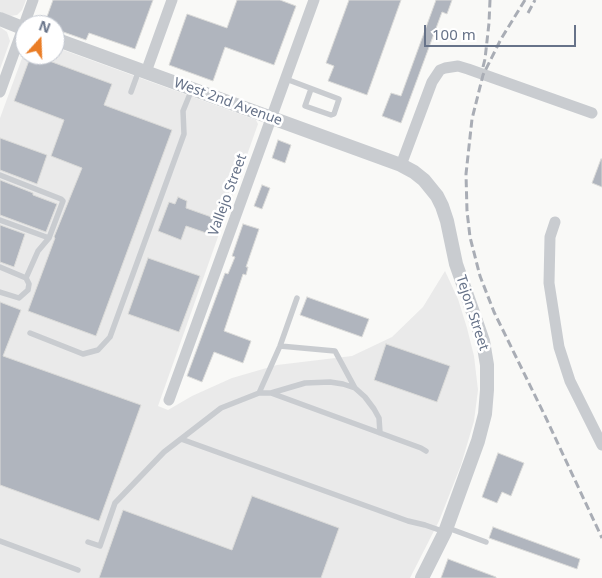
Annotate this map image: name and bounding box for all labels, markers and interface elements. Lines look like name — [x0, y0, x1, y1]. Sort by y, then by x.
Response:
north arrow — [15, 15, 65, 65]
text: N — [36, 15, 54, 37]
scale bar — [427, 15, 580, 47]
text: 100 m — [432, 24, 476, 44]
street label: West 2nd Avenue — [172, 75, 284, 129]
street label: Vallejo Street — [205, 152, 251, 238]
street label: Tejon Street — [452, 273, 492, 353]

